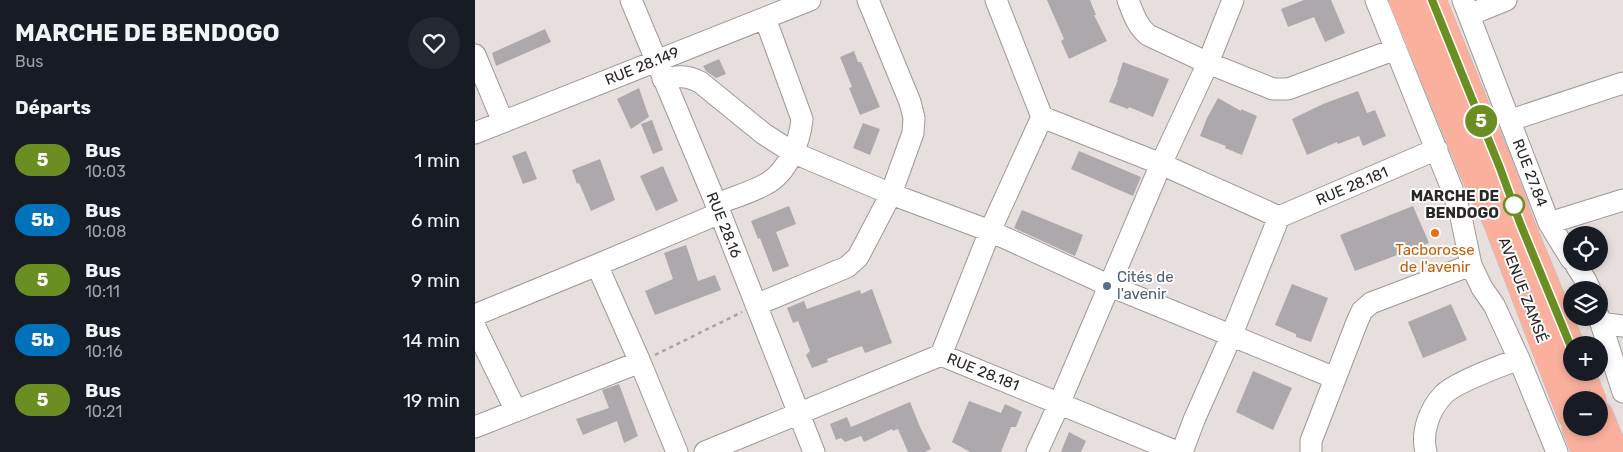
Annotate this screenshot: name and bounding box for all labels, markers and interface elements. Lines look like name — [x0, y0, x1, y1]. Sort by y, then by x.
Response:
button: heart — [408, 17, 460, 69]
text: MARCHE DE BENDOGO — [15, 19, 280, 47]
street label: RUE 28.149 — [602, 43, 682, 89]
text: Bus — [15, 52, 43, 71]
text: Départs — [15, 96, 91, 119]
line badge: 5 — [1465, 105, 1497, 137]
text: 5 — [1475, 110, 1487, 132]
street label: RUE 27.84 — [1509, 137, 1551, 209]
text: Bus — [85, 139, 121, 162]
text: 5 — [37, 149, 48, 171]
text: 1 min — [414, 149, 460, 172]
text: 10:03 — [85, 162, 126, 181]
street label: RUE 28.181 — [1313, 163, 1391, 209]
place label: MARCHE DE BENDOGO — [1411, 187, 1499, 222]
street label: RUE 28.16 — [703, 189, 745, 261]
marker: MARCHE DE BENDOGO — [1503, 194, 1525, 216]
text: Bus — [85, 199, 121, 222]
text: 5b — [31, 209, 54, 231]
text: 6 min — [411, 209, 460, 232]
text: 10:08 — [85, 222, 126, 241]
map controls — [1563, 226, 1608, 436]
button: locate — [1563, 226, 1608, 271]
marker: Tacborosse de l'avenir — [1429, 227, 1441, 239]
street label: AVENUE ZAMSÉ — [1495, 235, 1551, 345]
place label: Tacborosse de l'avenir — [1395, 241, 1475, 276]
text: Bus — [85, 259, 121, 282]
place label: Cités de l'avenir — [1117, 268, 1174, 303]
text: 5 — [37, 269, 48, 291]
text: 9 min — [411, 269, 460, 292]
marker: Cités de l'avenir — [1101, 280, 1113, 292]
button: layers — [1563, 281, 1608, 326]
text: 10:11 — [85, 282, 120, 301]
text: Bus — [85, 319, 121, 342]
text: 5b — [31, 329, 54, 351]
text: 14 min — [402, 329, 460, 352]
button: + — [1563, 336, 1608, 381]
text: 10:16 — [85, 342, 123, 361]
street label: RUE 28.181 — [944, 349, 1022, 395]
text: Bus — [85, 379, 121, 402]
text: 5 — [37, 389, 48, 411]
text: 19 min — [403, 389, 460, 412]
button: − — [1563, 391, 1608, 436]
text: 10:21 — [85, 402, 122, 421]

